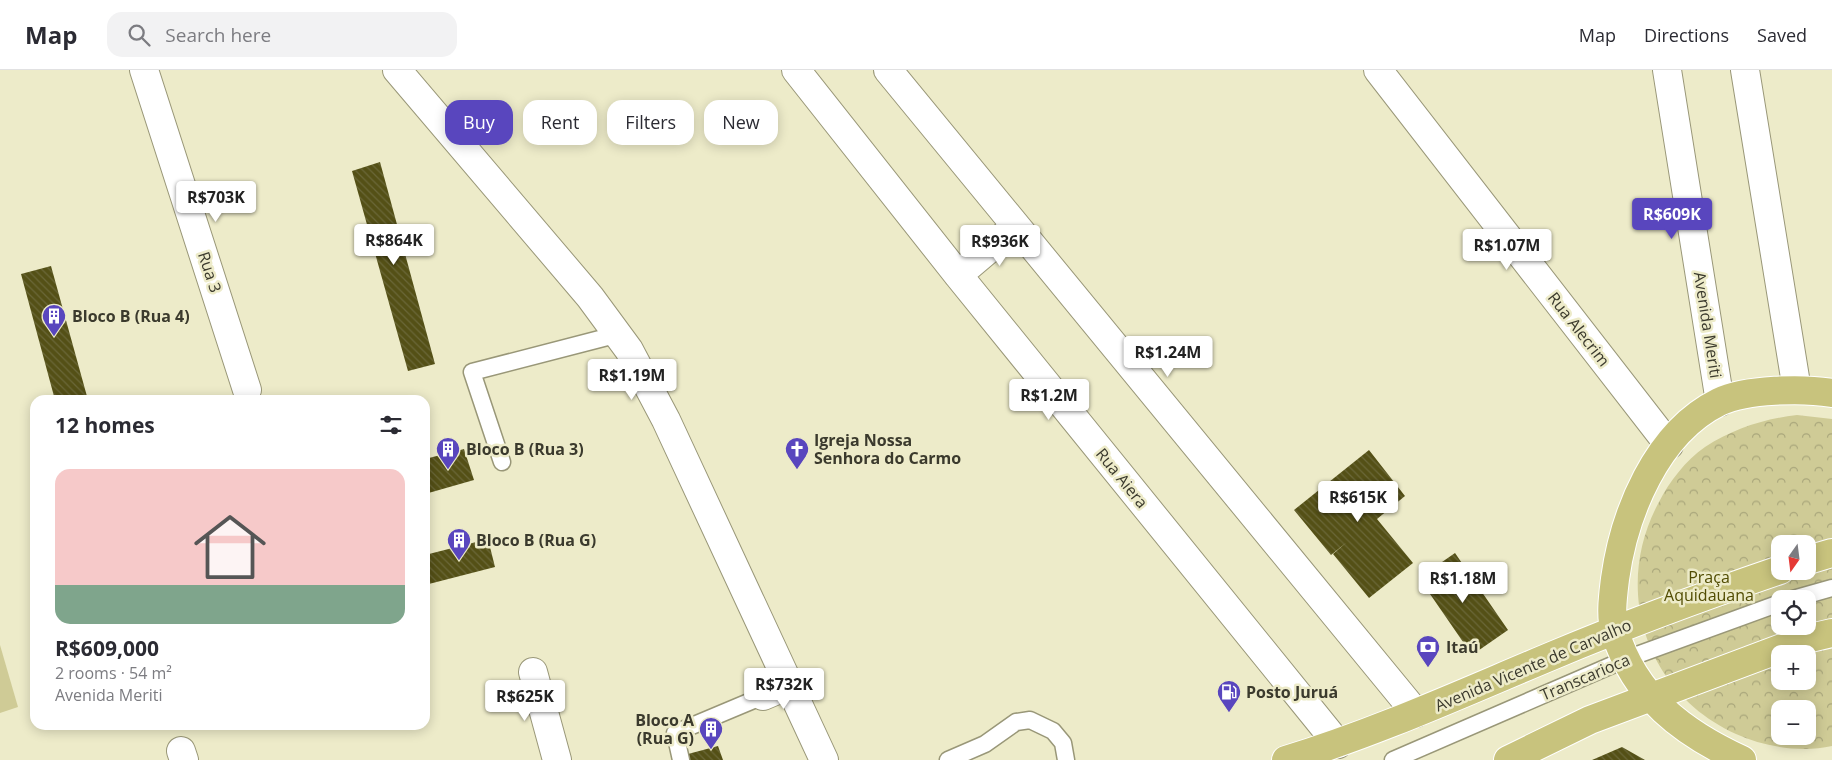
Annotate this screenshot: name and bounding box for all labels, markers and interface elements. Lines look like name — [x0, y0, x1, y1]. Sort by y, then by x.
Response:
search box — [107, 12, 457, 57]
text: Map — [25, 18, 77, 51]
icon: search — [125, 21, 153, 49]
text: Search here — [165, 22, 271, 48]
text: Map — [1579, 23, 1616, 47]
text: Directions — [1644, 23, 1729, 47]
text: Saved — [1757, 23, 1807, 47]
chip: Buy — [445, 100, 513, 145]
chip: Rent — [523, 100, 597, 145]
chip: Filters — [607, 100, 694, 145]
chip: New — [704, 100, 778, 145]
pin: R$703K — [175, 180, 257, 223]
text: R$703K — [187, 186, 245, 208]
pin: R$609K — [1631, 198, 1713, 240]
text: R$609K — [1643, 203, 1701, 225]
pin: R$864K — [353, 224, 435, 266]
pin: R$936K — [959, 224, 1041, 267]
pin: R$1.07M — [1461, 228, 1553, 271]
text: R$864K — [365, 229, 423, 251]
text: R$936K — [971, 230, 1029, 252]
text: R$1.07M — [1474, 234, 1540, 256]
street label: Rua 3 — [193, 249, 227, 295]
street label: Avenida Meriti — [1689, 270, 1727, 380]
street label: Rua Alecrim — [1543, 287, 1615, 371]
building icon: Bloco B (Rua 4) — [41, 303, 67, 337]
place label: Bloco B (Rua 4) — [72, 305, 190, 327]
pin: R$1.24M — [1122, 336, 1214, 378]
text: R$1.24M — [1135, 341, 1201, 363]
pin: R$1.19M — [586, 358, 678, 401]
text: R$1.19M — [599, 364, 665, 386]
pin: R$1.2M — [1008, 378, 1090, 421]
text: R$1.2M — [1020, 384, 1078, 406]
text: 12 homes — [55, 411, 155, 439]
icon: filters — [377, 411, 405, 439]
place label: Igreja Nossa Senhora do Carmo — [814, 429, 961, 469]
building icon: Bloco B (Rua 3) — [435, 436, 461, 470]
church icon: Igreja Nossa Senhora do Carmo — [784, 436, 810, 470]
place label: Bloco B (Rua 3) — [466, 438, 584, 460]
street label: Rua Aiera — [1091, 443, 1153, 513]
pin: R$615K — [1317, 480, 1399, 523]
text: R$615K — [1329, 486, 1387, 508]
icon: home — [185, 502, 275, 592]
building icon: Bloco B (Rua G) — [446, 527, 472, 561]
place label: Bloco B (Rua G) — [476, 529, 596, 551]
north arrow — [1771, 535, 1816, 580]
map controls — [1771, 535, 1816, 745]
pin: R$1.18M — [1417, 562, 1509, 604]
park label: Praça Aquidauana — [1664, 566, 1754, 606]
text: R$1.18M — [1430, 567, 1496, 589]
button: locate — [1771, 590, 1816, 635]
street label: Avenida Vicente de Carvalho — [1431, 614, 1635, 716]
text: R$609,000 — [55, 634, 159, 662]
bank icon: Itaú — [1415, 634, 1441, 668]
place label: Itaú — [1446, 636, 1478, 658]
button: + — [1771, 645, 1816, 690]
street label: Transcarioca — [1537, 648, 1633, 706]
text: 2 rooms · 54 m² — [55, 662, 172, 684]
pin: R$732K — [743, 668, 825, 710]
text: R$732K — [755, 673, 813, 695]
fuel station icon: Posto Juruá — [1216, 679, 1242, 713]
pin: R$625K — [484, 680, 566, 722]
place label: Posto Juruá — [1246, 681, 1338, 703]
text: Avenida Meriti — [55, 684, 162, 706]
text: R$625K — [496, 685, 554, 707]
button: − — [1771, 700, 1816, 745]
place label: Bloco A (Rua G) — [635, 709, 695, 749]
building icon: Bloco A (Rua G) — [698, 716, 724, 750]

